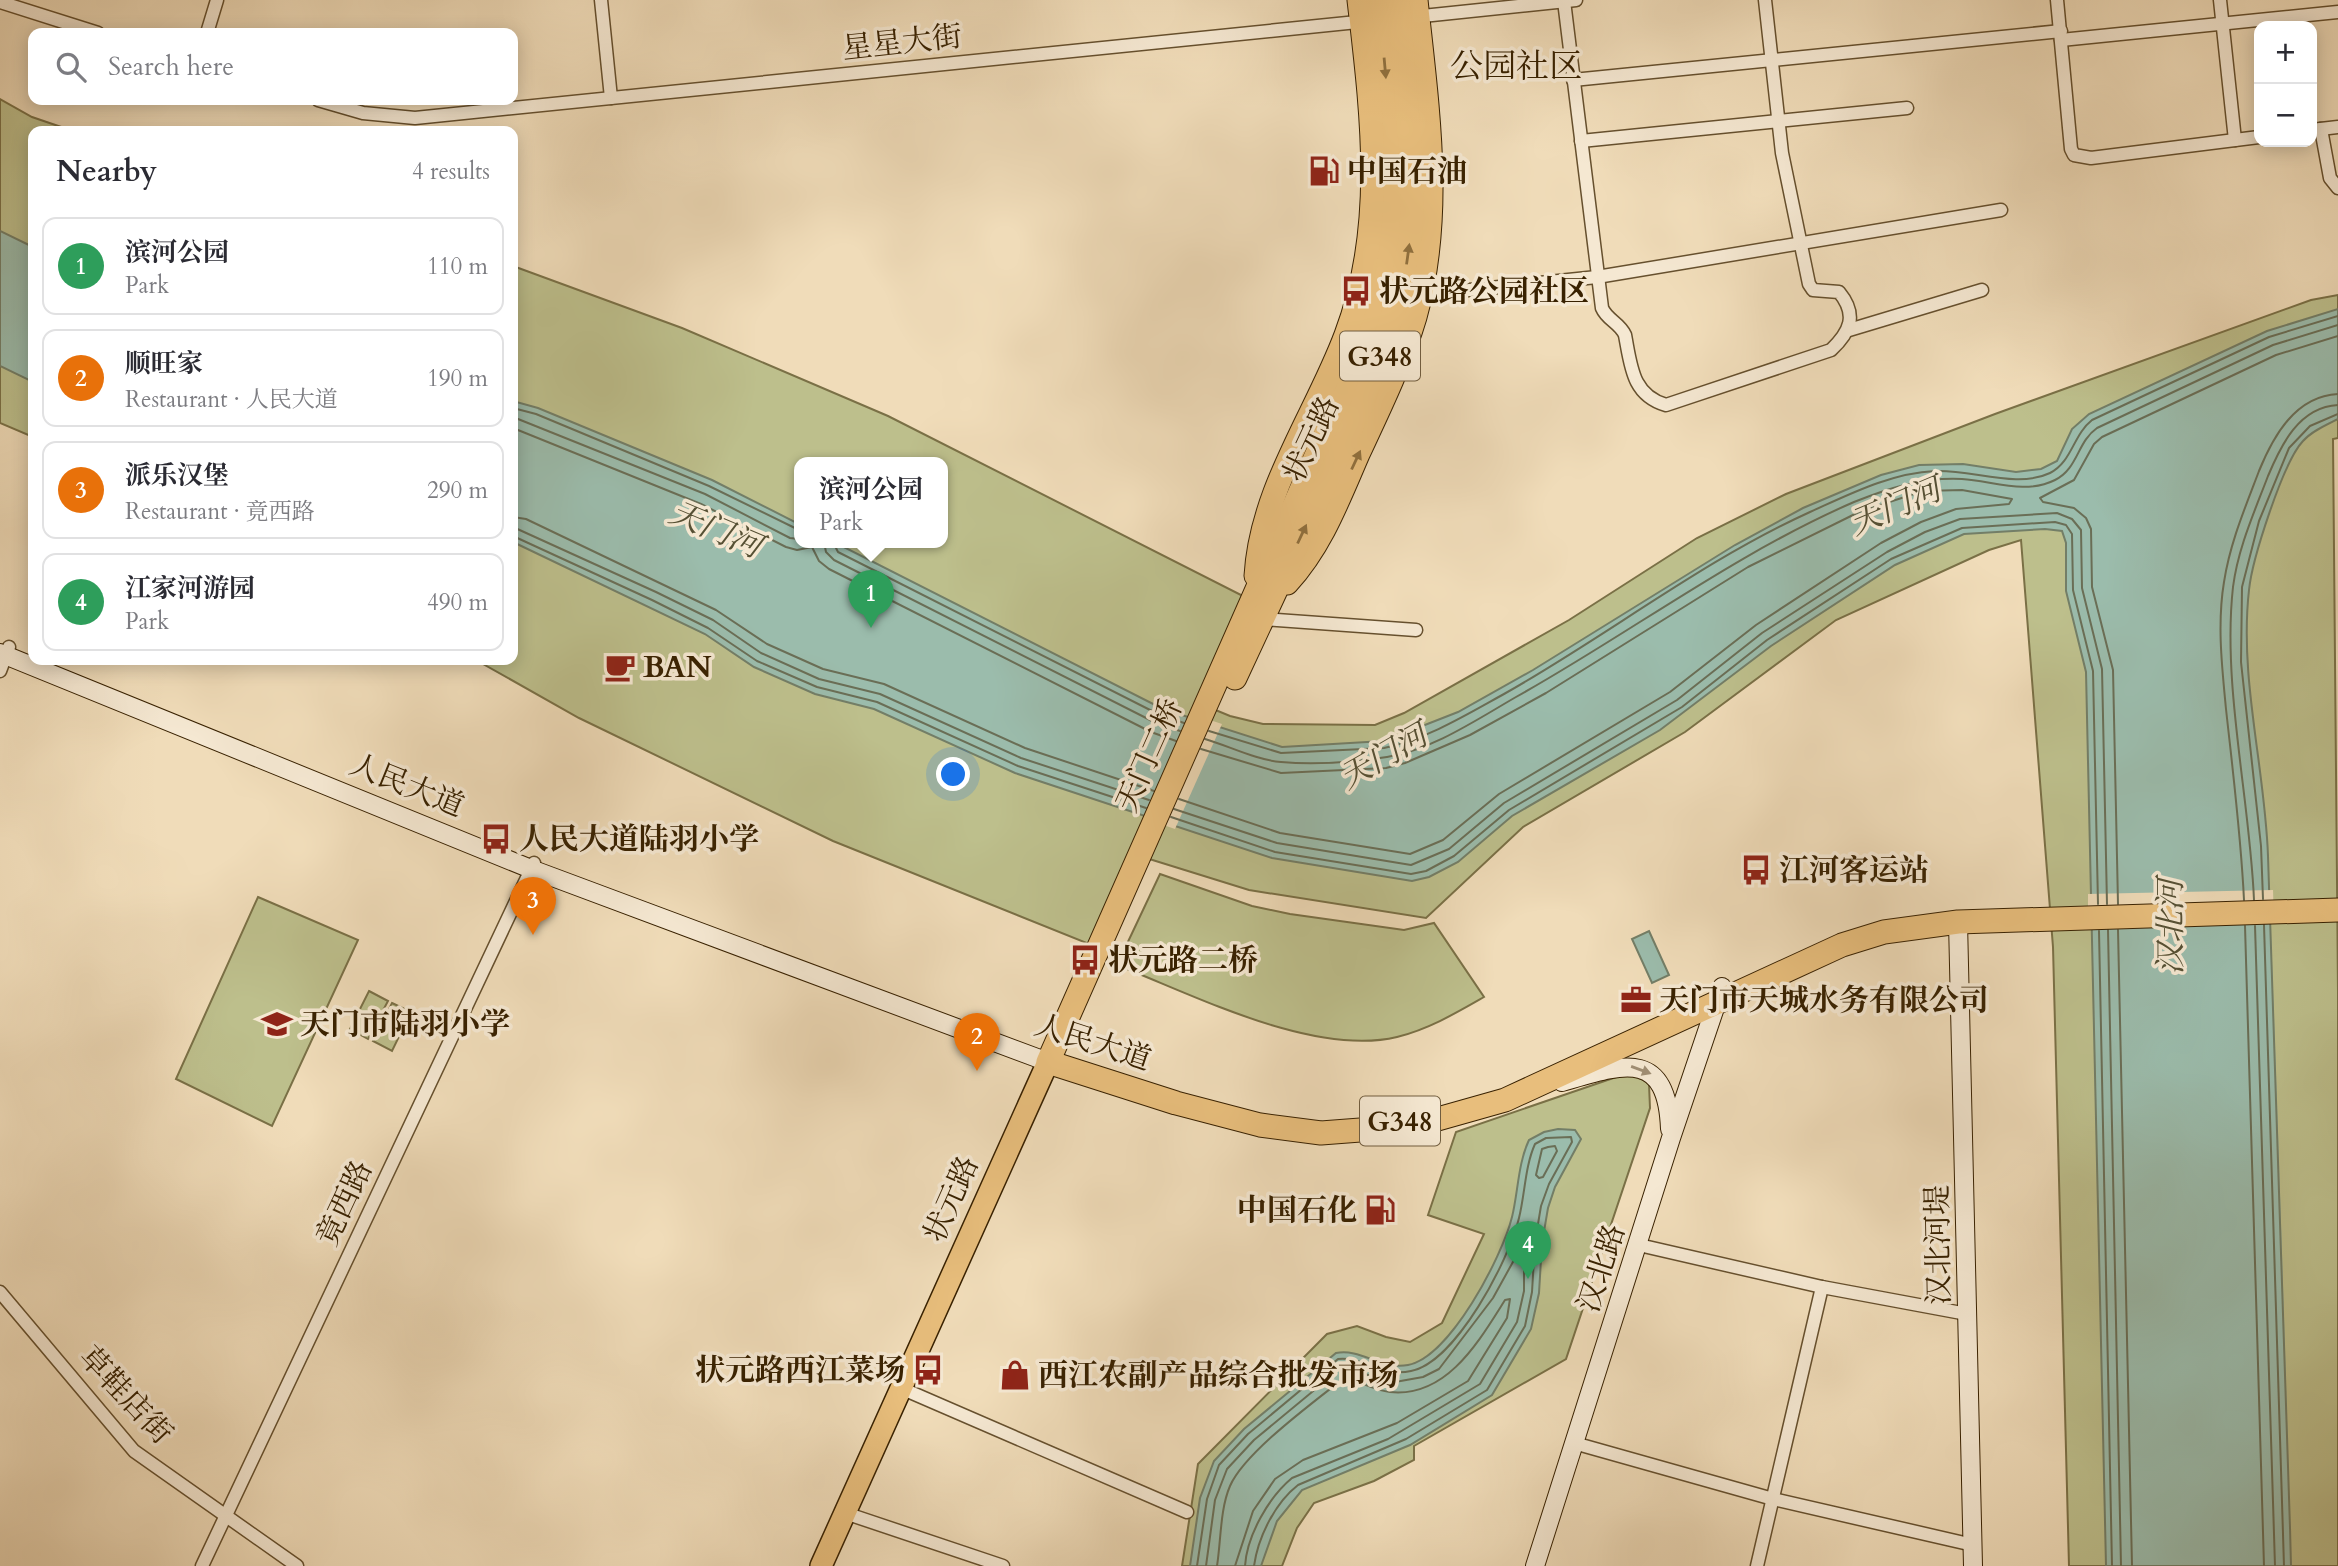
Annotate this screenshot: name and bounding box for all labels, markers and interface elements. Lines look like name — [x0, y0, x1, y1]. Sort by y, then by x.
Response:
street label: 星星大街 — [840, 16, 964, 69]
map controls — [2254, 21, 2317, 147]
button: + — [2254, 21, 2317, 84]
search box — [28, 28, 518, 105]
district label: 公园社区 — [1450, 44, 1582, 89]
icon: search — [52, 48, 90, 86]
text: Search here — [108, 49, 234, 84]
one-way arrow — [1380, 57, 1391, 79]
button: − — [2254, 84, 2317, 147]
text: Nearby — [56, 151, 157, 192]
place label: 中国石油 — [1347, 151, 1467, 192]
fuel station icon: 中国石油 — [1307, 154, 1341, 188]
text: 4 results — [412, 156, 490, 187]
text: 滨河公园 — [125, 235, 229, 270]
one-way arrow — [1402, 243, 1413, 265]
text: 1 — [75, 251, 87, 282]
text: 110 m — [427, 251, 488, 282]
text: Park — [125, 270, 169, 301]
place label: 状元路公园社区 — [1379, 271, 1589, 312]
bus stop icon: 状元路公园社区 — [1339, 274, 1373, 308]
road number: G348 — [1340, 332, 1420, 380]
text: 顺旺家 — [125, 346, 203, 381]
text: 2 — [75, 363, 87, 394]
text: 190 m — [427, 363, 488, 394]
text: Restaurant · 人民大道 — [125, 384, 338, 415]
street label: 状元路 — [1274, 390, 1349, 489]
one-way arrow — [1350, 450, 1362, 470]
popup — [794, 457, 948, 548]
text: 派乐汉堡 — [125, 458, 229, 493]
water label: 天门河 — [1843, 466, 1953, 546]
text: 滨河公园 — [819, 472, 923, 507]
text: 3 — [75, 475, 87, 506]
text: 290 m — [427, 475, 488, 506]
water label: 天门河 — [663, 491, 773, 571]
text: Restaurant · 竟西路 — [125, 496, 315, 527]
text: Park — [819, 507, 863, 538]
one-way arrow — [1296, 524, 1308, 544]
pin: 1 — [848, 570, 894, 628]
text: 江家河游园 — [125, 571, 255, 606]
text: 4 — [75, 587, 87, 618]
text: 490 m — [427, 587, 488, 618]
text: Park — [125, 606, 169, 637]
place label: BAN — [643, 647, 712, 688]
cafe icon: BAN — [603, 650, 637, 684]
street label: 天门二桥 — [1106, 692, 1193, 818]
water label: 天门河 — [1331, 711, 1440, 800]
street label: 人民大道 — [344, 744, 470, 827]
your location — [936, 757, 970, 791]
place label: 人民大道陆羽小学 — [519, 819, 759, 860]
bus stop icon: 人民大道陆羽小学 — [479, 822, 513, 856]
place label: 江河客运站 — [1779, 850, 1929, 891]
bus stop icon: 江河客运站 — [1739, 853, 1773, 887]
water label: 汉北河 — [2149, 874, 2193, 975]
pin: 3 — [510, 877, 556, 935]
place label: 状元路二桥 — [1108, 940, 1258, 981]
bus stop icon: 状元路二桥 — [1068, 943, 1102, 977]
place label: 天门市天城水务有限公司 — [1659, 980, 1989, 1021]
office icon: 天门市天城水务有限公司 — [1619, 983, 1653, 1017]
place label: 天门市陆羽小学 — [300, 1004, 510, 1045]
street label: 人民大道 — [1029, 1004, 1156, 1081]
school or university icon: 天门市陆羽小学 — [260, 1007, 294, 1041]
pin: 2 — [954, 1013, 1000, 1071]
one-way arrow — [1631, 1065, 1652, 1076]
road number: G348 — [1360, 1096, 1440, 1146]
street label: 状元路 — [914, 1150, 988, 1249]
street label: 竟西路 — [307, 1154, 382, 1253]
street label: 汉北河堤 — [1917, 1185, 1960, 1305]
place label: 中国石化 — [1237, 1190, 1357, 1231]
fuel station icon: 中国石化 — [1363, 1193, 1397, 1227]
street label: 汉北路 — [1568, 1219, 1635, 1317]
pin: 4 — [1505, 1221, 1551, 1279]
street label: 草鞋店街 — [70, 1337, 182, 1453]
place label: 状元路西江菜场 — [695, 1350, 905, 1391]
bus stop icon: 状元路西江菜场 — [911, 1353, 945, 1387]
place label: 西江农副产品综合批发市场 — [1038, 1355, 1398, 1396]
shop icon: 西江农副产品综合批发市场 — [998, 1358, 1032, 1392]

